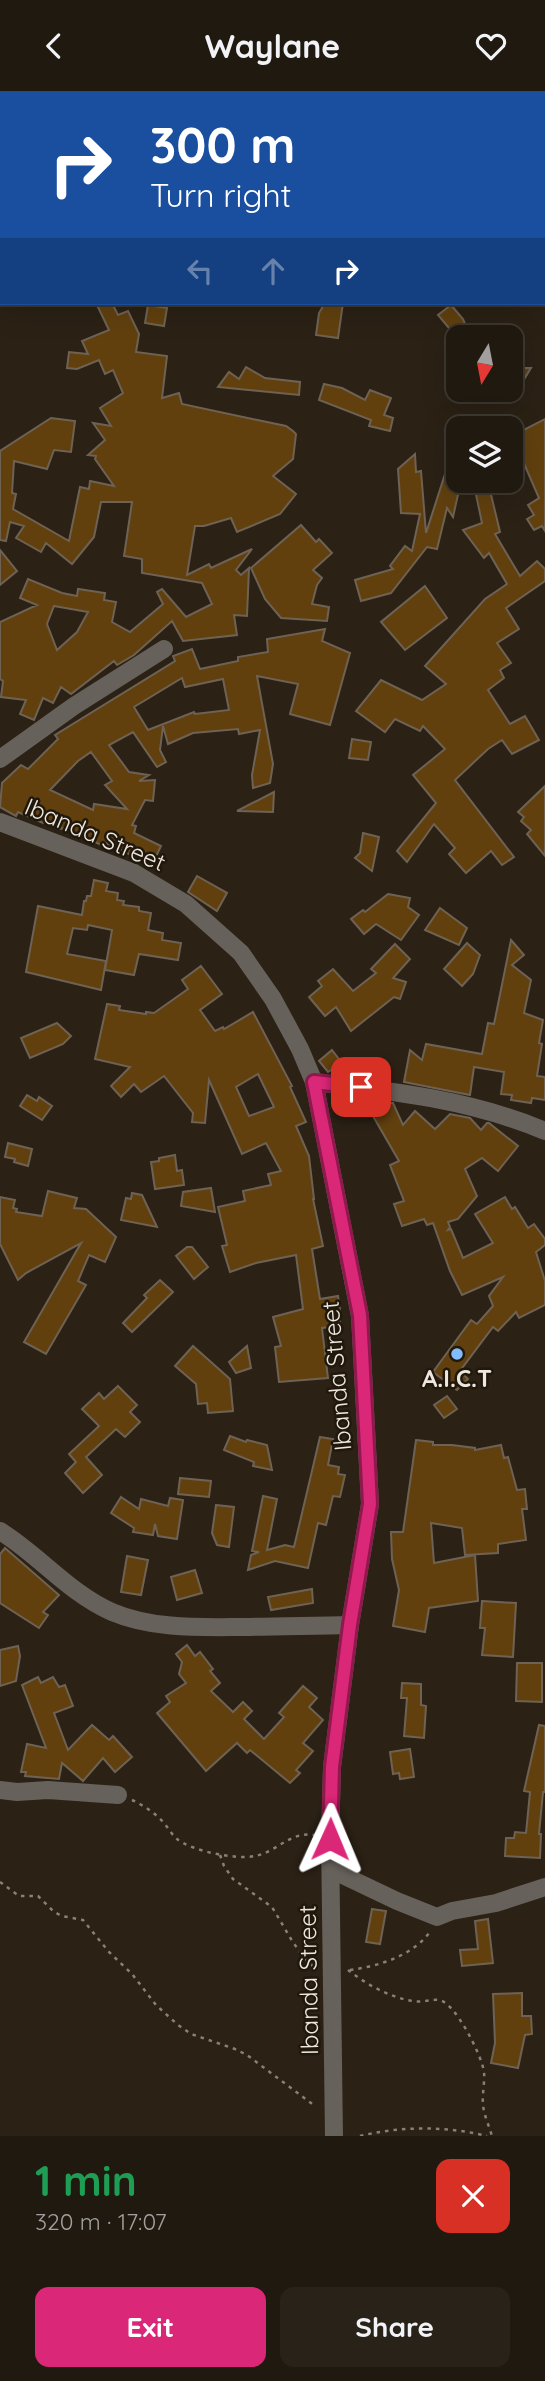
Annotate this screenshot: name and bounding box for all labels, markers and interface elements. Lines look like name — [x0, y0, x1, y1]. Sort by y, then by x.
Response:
text: Waylane — [205, 26, 340, 66]
icon: back — [35, 27, 73, 65]
icon: heart — [472, 27, 510, 65]
text: 300 m — [150, 114, 295, 175]
icon: right — [35, 119, 126, 210]
text: Turn right — [150, 175, 291, 215]
icon: left — [181, 252, 219, 290]
icon: ahead — [254, 252, 292, 290]
icon: right — [327, 252, 365, 290]
north arrow — [446, 325, 523, 403]
map controls — [446, 325, 523, 493]
button: layers — [446, 416, 523, 493]
street label: Ibanda Street — [20, 791, 170, 877]
pin — [331, 1057, 391, 1117]
icon: arrive — [342, 1068, 380, 1106]
street label: Ibanda Street — [315, 1300, 357, 1452]
marker: A.I.C.T — [449, 1346, 465, 1362]
place label: A.I.C.T — [422, 1363, 492, 1393]
position arrow — [293, 1802, 367, 1876]
street label: Ibanda Street — [292, 1905, 324, 2055]
text: 1 min — [35, 2154, 137, 2207]
button: close — [436, 2159, 510, 2233]
text: 320 m · 17:07 — [35, 2207, 167, 2236]
button: Exit — [35, 2287, 266, 2367]
button: Share — [280, 2287, 510, 2367]

